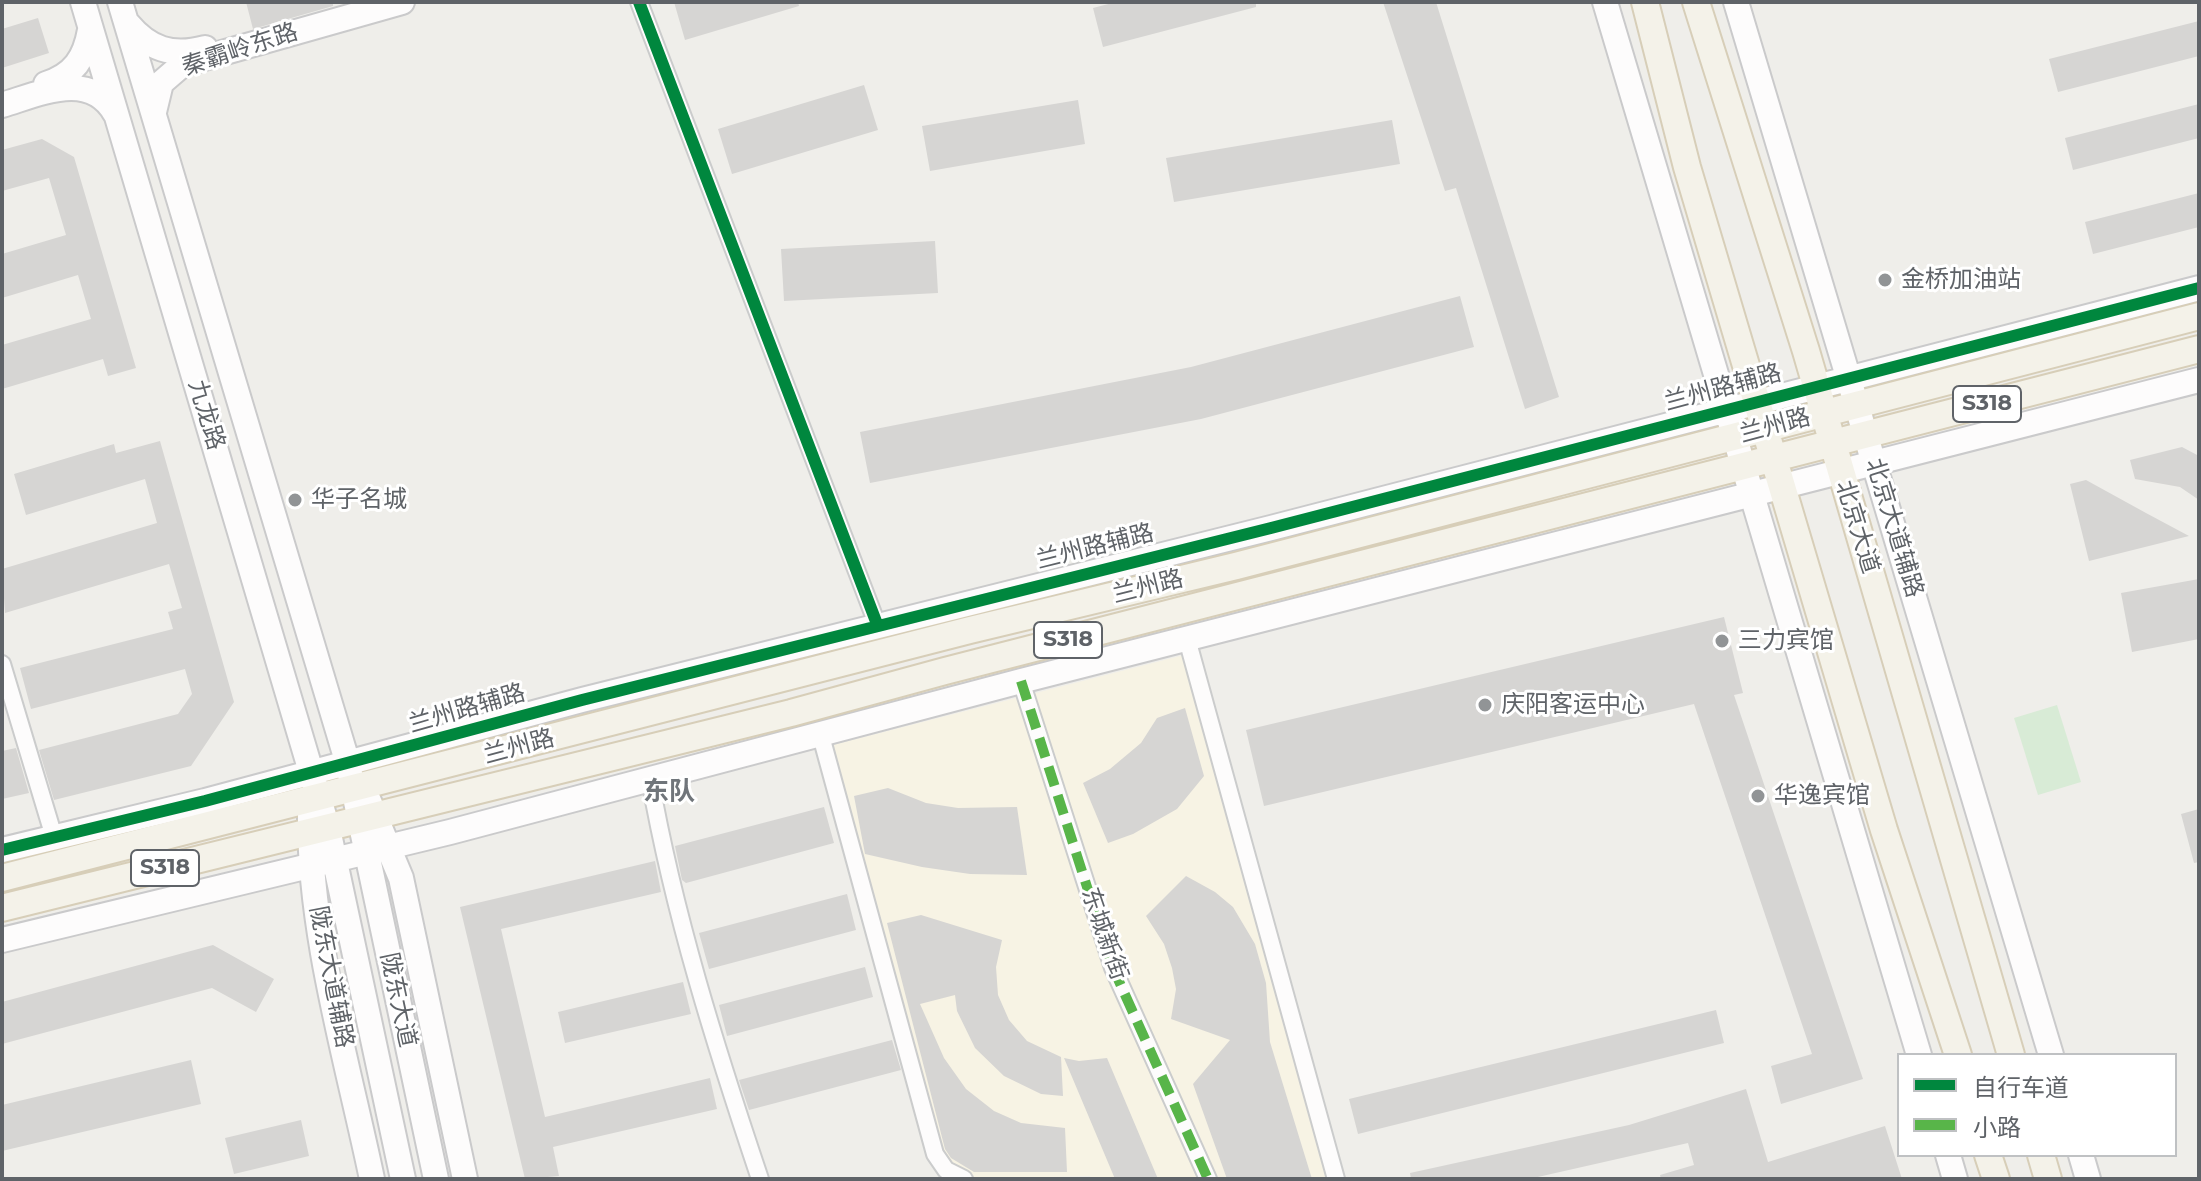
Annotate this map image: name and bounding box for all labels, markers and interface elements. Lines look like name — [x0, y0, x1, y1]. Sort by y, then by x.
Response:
street label: 秦霸岭东路 — [178, 18, 302, 82]
place label: 金桥加油站 — [1901, 266, 2021, 294]
marker: 金桥加油站 — [1876, 271, 1894, 289]
street label: 兰州路辅路 — [1661, 359, 1785, 417]
street label: 九龙路 — [182, 376, 230, 454]
road number: S318 — [1953, 386, 2021, 422]
street label: 兰州路 — [1736, 403, 1814, 449]
street label: 北京大道辅路 — [1859, 455, 1929, 601]
street label: 北京大道 — [1829, 477, 1885, 577]
place label: 华子名城 — [311, 486, 407, 514]
marker: 华子名城 — [286, 491, 304, 509]
street label: 兰州路辅路 — [1033, 519, 1157, 575]
street label: 兰州路 — [1110, 564, 1186, 610]
road number: S318 — [1034, 622, 1102, 658]
place label: 三力宾馆 — [1738, 627, 1834, 655]
marker: 三力宾馆 — [1713, 632, 1731, 650]
street label: 兰州路辅路 — [405, 679, 529, 739]
place label: 庆阳客运中心 — [1501, 691, 1645, 719]
marker: 庆阳客运中心 — [1476, 696, 1494, 714]
street label: 兰州路 — [480, 724, 558, 770]
district label: 东队 — [643, 776, 695, 808]
place label: 华逸宾馆 — [1774, 782, 1870, 810]
marker: 华逸宾馆 — [1749, 787, 1767, 805]
road number: S318 — [131, 850, 199, 886]
street label: 东城新街 — [1075, 884, 1133, 984]
street label: 陇东大道辅路 — [303, 904, 359, 1050]
street label: 陇东大道 — [374, 950, 422, 1050]
legend — [1897, 1053, 2177, 1157]
text: 自行车道 — [1973, 1073, 2069, 1102]
text: 小路 — [1973, 1113, 2021, 1142]

